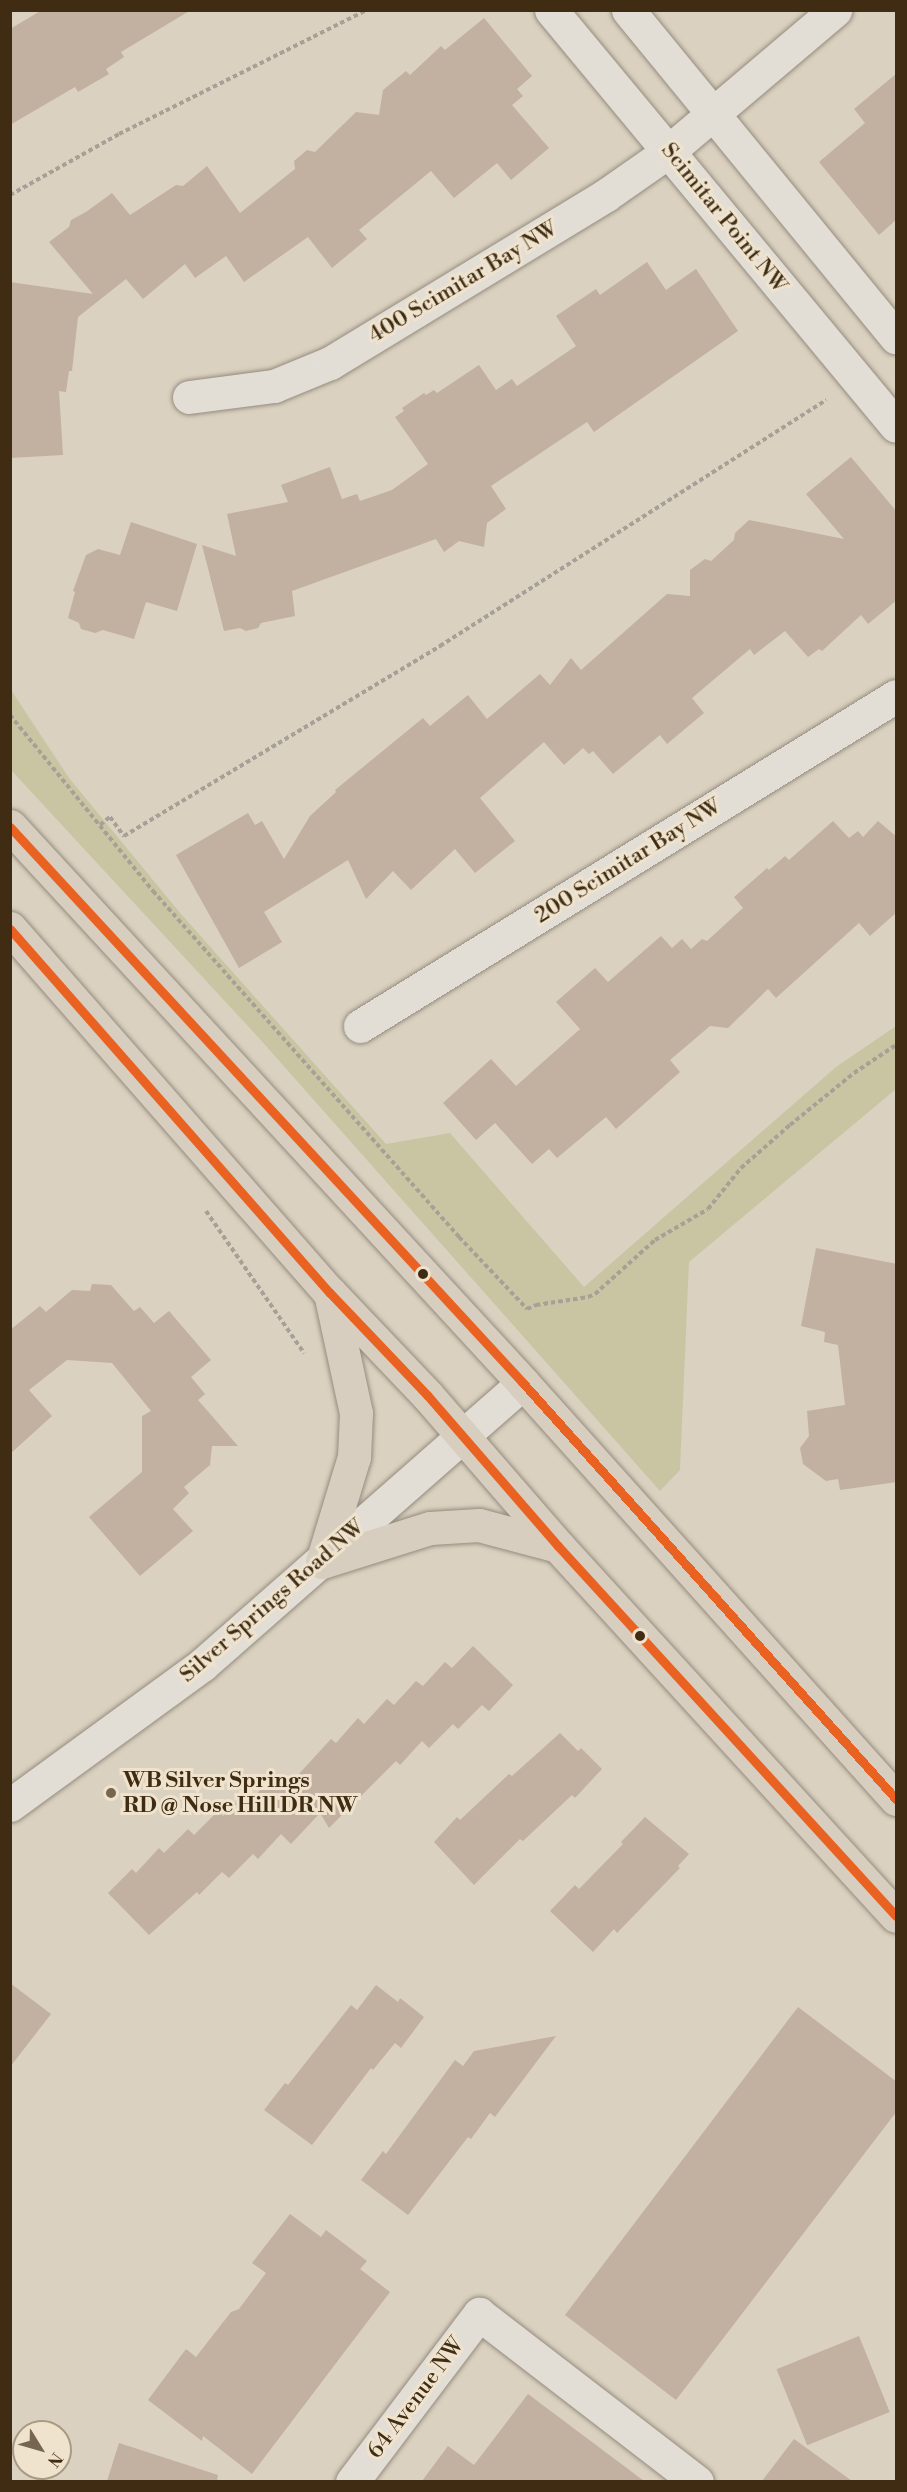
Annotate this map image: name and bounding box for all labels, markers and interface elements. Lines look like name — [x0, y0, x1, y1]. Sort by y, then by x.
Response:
street label: Scimitar Point NW — [655, 138, 793, 298]
street label: 400 Scimitar Bay NW — [364, 215, 562, 349]
street label: 200 Scimitar Bay NW — [530, 793, 726, 929]
unlabelled marker — [417, 1268, 429, 1280]
street label: Silver Springs Road NW — [175, 1514, 369, 1688]
unlabelled marker — [634, 1630, 646, 1642]
place label: WB Silver Springs RD @ Nose Hill DR NW — [123, 1767, 357, 1819]
marker: WB Silver Springs RD @ Nose Hill DR NW — [104, 1786, 118, 1800]
street label: 64 Avenue NW — [362, 2332, 470, 2464]
north arrow — [12, 2420, 72, 2480]
text: N — [43, 2449, 67, 2471]

